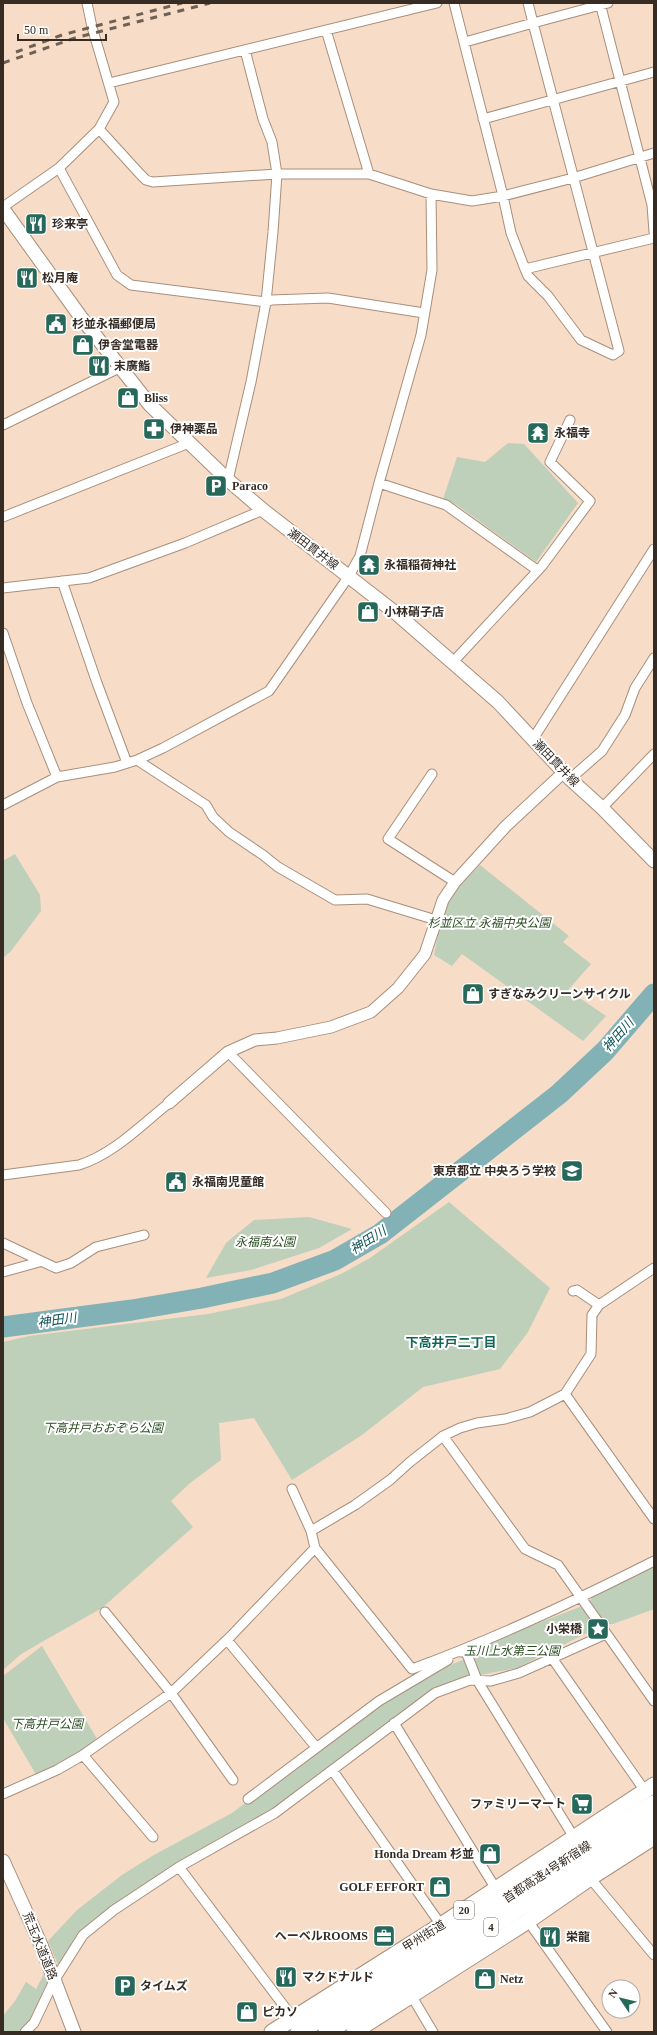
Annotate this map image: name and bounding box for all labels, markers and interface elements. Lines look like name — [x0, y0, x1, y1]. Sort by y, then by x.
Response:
scale bar — [18, 16, 106, 42]
text: 50 m — [24, 23, 49, 37]
restaurant icon: 珍来亭 — [23, 211, 49, 237]
place label: 珍来亭 — [52, 217, 88, 231]
restaurant icon: 松月庵 — [14, 265, 40, 291]
place label: 松月庵 — [42, 271, 78, 285]
public building icon: 杉並永福郵便局 — [43, 311, 69, 337]
place label: 杉並永福郵便局 — [72, 317, 156, 331]
shop icon: 伊舎堂電器 — [70, 332, 96, 358]
place label: 伊舎堂電器 — [98, 338, 159, 352]
restaurant icon: 末廣鮨 — [86, 353, 112, 379]
place label: 末廣鮨 — [114, 359, 150, 373]
shop icon: Bliss — [115, 385, 141, 411]
place label: Bliss — [144, 391, 168, 405]
pharmacy icon: 伊神薬品 — [141, 416, 167, 442]
temple icon: 永福寺 — [525, 420, 551, 446]
place label: 伊神薬品 — [170, 422, 218, 436]
place label: 永福寺 — [554, 426, 590, 440]
parking icon: Paraco — [203, 473, 229, 499]
place label: Paraco — [232, 479, 268, 493]
street label: 瀬田貫井線 — [285, 525, 341, 573]
temple icon: 永福稲荷神社 — [356, 552, 382, 578]
place label: 永福稲荷神社 — [384, 558, 456, 572]
shop icon: 小林硝子店 — [355, 599, 381, 625]
place label: 小林硝子店 — [384, 605, 444, 619]
street label: 瀬田貫井線 — [530, 737, 582, 789]
park label: 杉並区立 永福中央公園 — [427, 916, 552, 930]
shop icon: すぎなみクリーンサイクル — [460, 981, 486, 1007]
place label: すぎなみクリーンサイクル — [488, 987, 631, 1001]
water label: 神田川 — [600, 1014, 638, 1055]
school or university icon: 東京都立 中央ろう学校 — [559, 1158, 585, 1184]
place label: 東京都立 中央ろう学校 — [433, 1164, 556, 1178]
public building icon: 永福南児童館 — [163, 1169, 189, 1195]
place label: 永福南児童館 — [192, 1175, 264, 1189]
water label: 神田川 — [347, 1222, 390, 1257]
park label: 永福南公園 — [235, 1235, 297, 1249]
water label: 神田川 — [37, 1310, 79, 1330]
district label: 下高井戸二丁目 — [405, 1335, 497, 1350]
park label: 下高井戸おおぞら公園 — [43, 1421, 165, 1435]
place icon: 小栄橋 — [585, 1616, 611, 1642]
place label: 小栄橋 — [546, 1622, 583, 1636]
park label: 玉川上水第三公園 — [464, 1644, 562, 1658]
park label: 下高井戸公園 — [11, 1717, 85, 1731]
supermarket icon: ファミリーマート — [569, 1791, 595, 1817]
place label: ファミリーマート — [470, 1797, 566, 1811]
street label: 首都高速4号新宿線 — [500, 1838, 594, 1906]
shop icon: Honda Dream 杉並 — [477, 1841, 503, 1867]
place label: Honda Dream 杉並 — [374, 1847, 474, 1861]
shop icon: GOLF EFFORT — [427, 1874, 453, 1900]
place label: GOLF EFFORT — [339, 1880, 424, 1894]
road number: 20 — [454, 1901, 474, 1919]
street label: 荒玉水道道路 — [20, 1910, 60, 1982]
street label: 甲州街道 — [400, 1917, 448, 1955]
road number: 4 — [484, 1918, 498, 1936]
office icon: へーベルROOMS — [371, 1923, 397, 1949]
restaurant icon: 栄龍 — [537, 1924, 563, 1950]
place label: へーベルROOMS — [275, 1929, 368, 1943]
place label: 栄龍 — [566, 1930, 590, 1944]
restaurant icon: マクドナルド — [273, 1964, 299, 1990]
shop icon: Netz — [472, 1966, 498, 1992]
place label: マクドナルド — [302, 1970, 374, 1984]
place label: Netz — [500, 1972, 524, 1986]
parking icon: タイムズ — [112, 1973, 138, 1999]
place label: タイムズ — [140, 1979, 188, 1993]
north arrow — [601, 1979, 641, 2019]
text: N — [606, 1987, 620, 2000]
shop icon: ピカソ — [234, 1999, 260, 2025]
place label: ピカソ — [262, 2005, 298, 2019]

